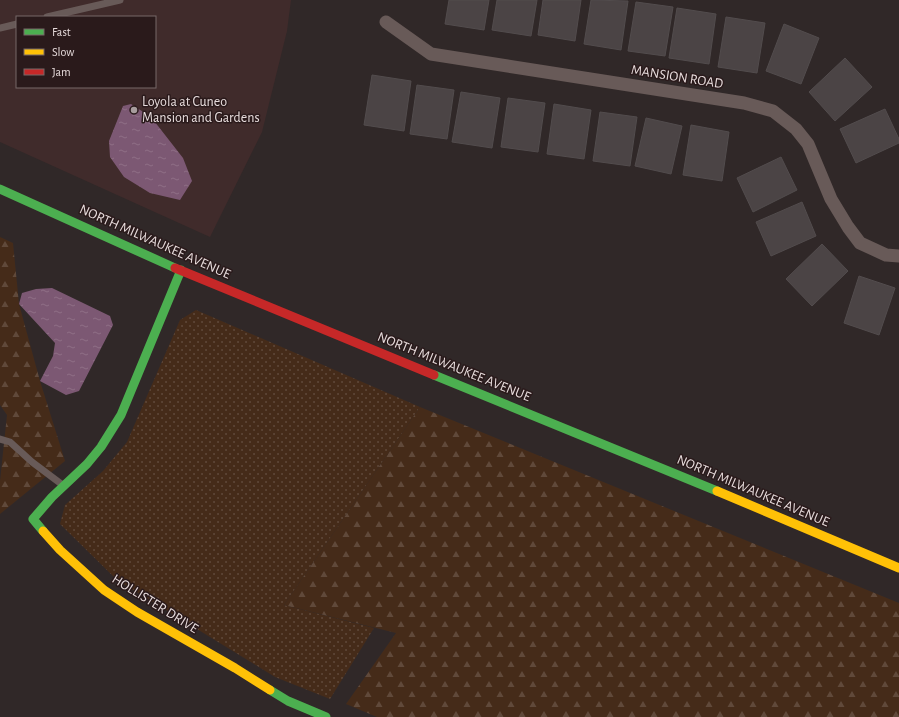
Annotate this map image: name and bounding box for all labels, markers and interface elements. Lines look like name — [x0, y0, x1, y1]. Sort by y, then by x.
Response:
legend — [16, 16, 156, 88]
text: Fast — [52, 26, 71, 38]
text: Slow — [52, 46, 74, 58]
street label: MANSION ROAD — [630, 63, 724, 91]
text: Jam — [52, 66, 71, 78]
place label: Loyola at Cuneo Mansion and Gardens — [142, 95, 260, 125]
marker: Loyola at Cuneo Mansion and Gardens — [129, 105, 139, 115]
street label: NORTH MILWAUKEE AVENUE — [77, 202, 233, 282]
street label: NORTH MILWAUKEE AVENUE — [375, 330, 533, 404]
street label: NORTH MILWAUKEE AVENUE — [675, 453, 831, 530]
street label: HOLLISTER DRIVE — [109, 572, 201, 636]

